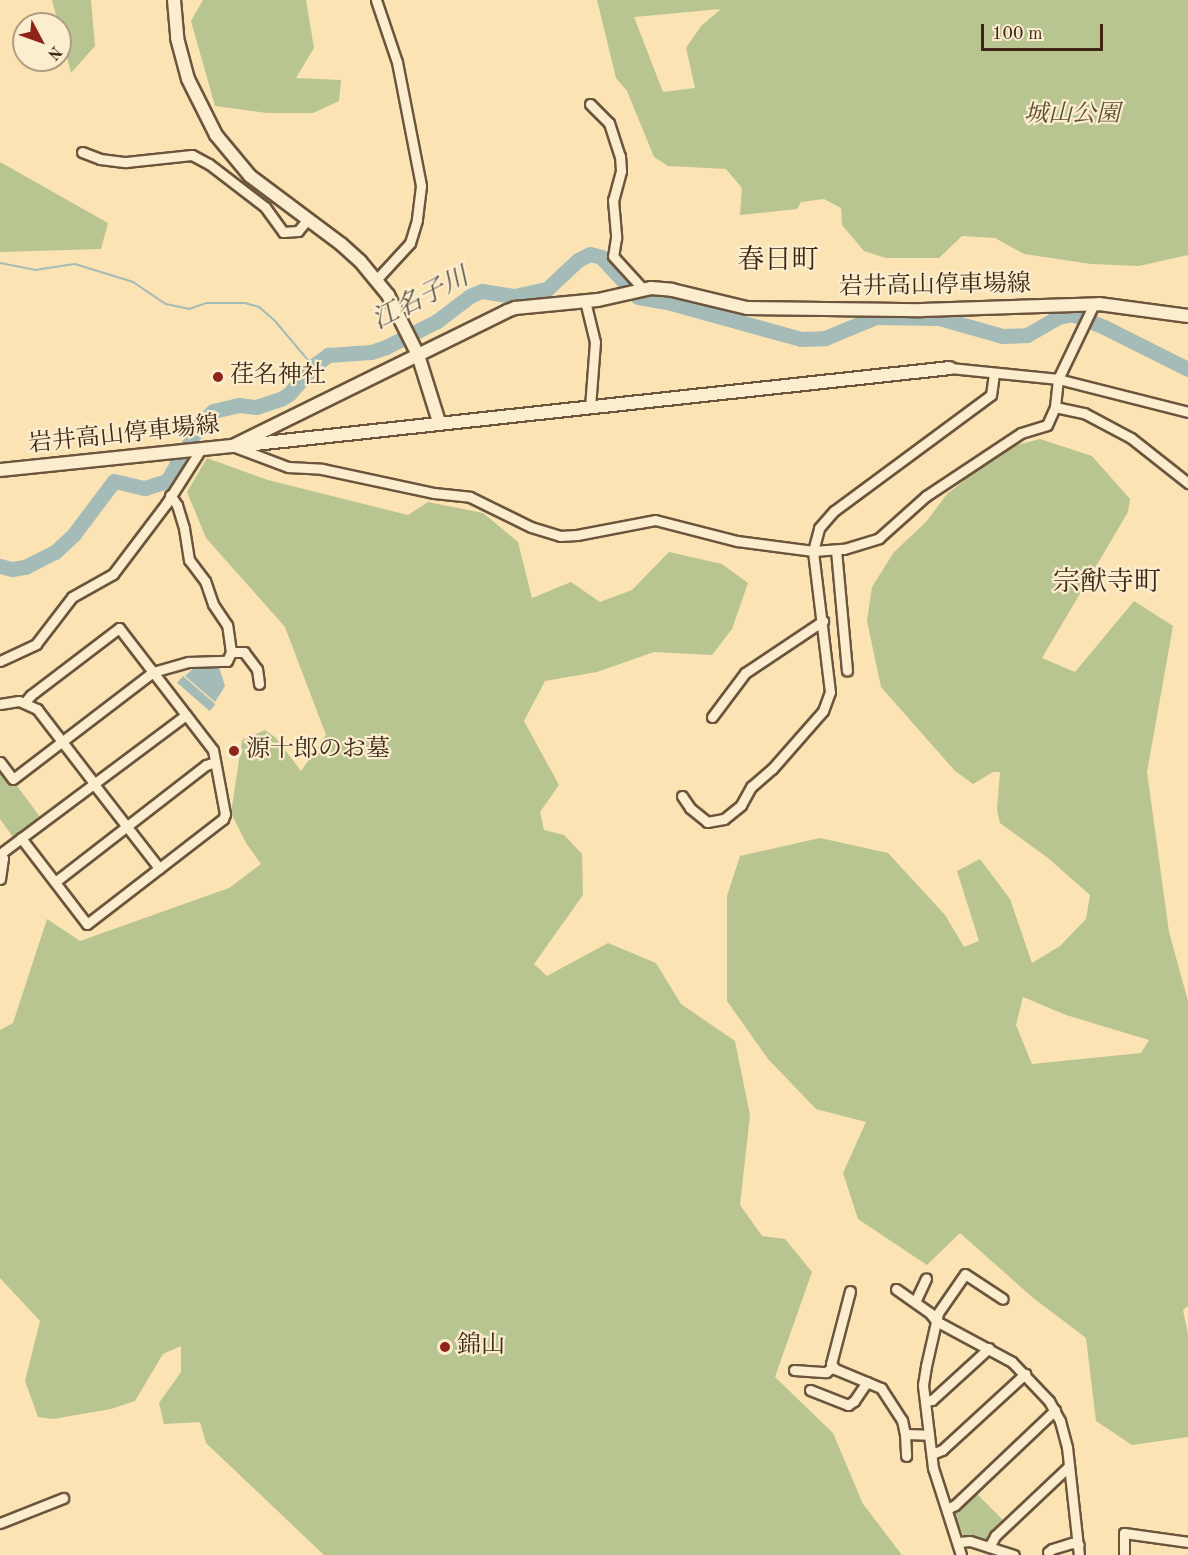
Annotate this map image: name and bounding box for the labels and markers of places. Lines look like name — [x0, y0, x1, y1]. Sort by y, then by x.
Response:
place label: 荏名神社 — [230, 363, 326, 391]
marker: 荏名神社 — [211, 370, 225, 384]
place label: 源十郎のお墓 — [246, 737, 390, 765]
marker: 源十郎のお墓 — [227, 744, 241, 758]
place label: 錦山 — [457, 1333, 505, 1361]
marker: 錦山 — [438, 1340, 452, 1354]

